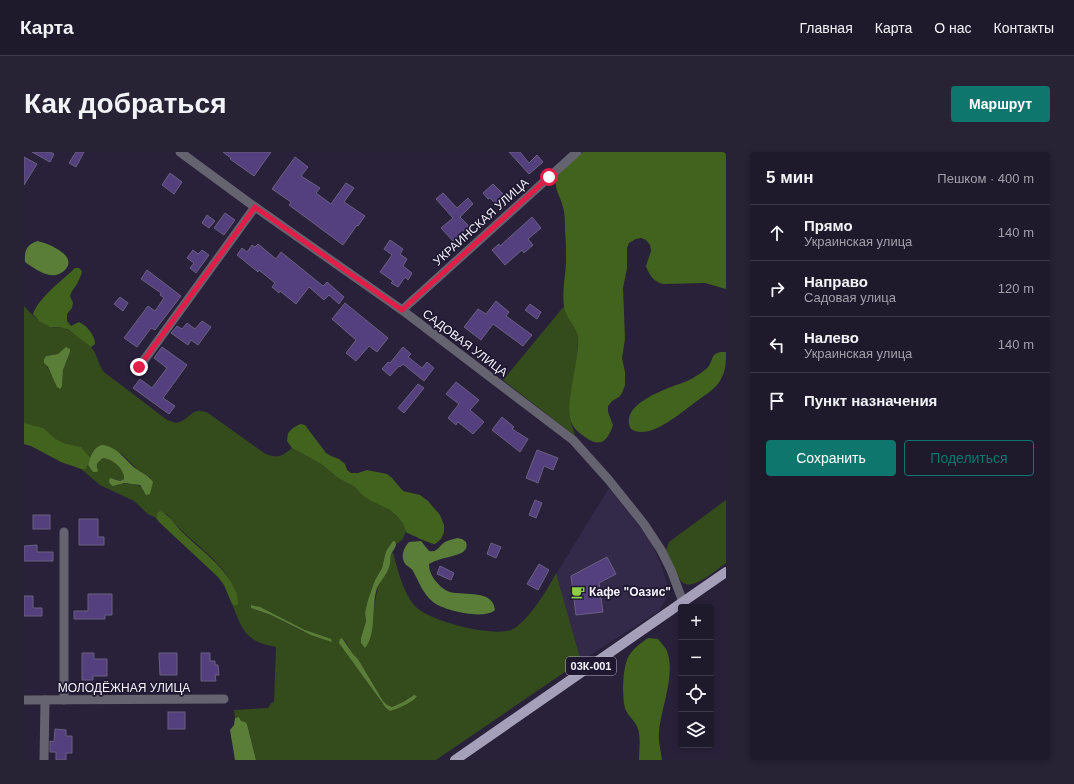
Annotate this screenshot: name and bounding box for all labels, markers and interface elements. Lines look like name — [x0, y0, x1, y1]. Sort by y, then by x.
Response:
text: Карта — [20, 17, 74, 38]
text: Главная — [799, 20, 853, 36]
text: Карта — [875, 20, 912, 36]
text: О нас — [934, 20, 972, 36]
text: Контакты — [994, 20, 1054, 36]
button: Маршрут — [951, 86, 1050, 122]
text: Как добраться — [24, 88, 226, 119]
route start — [540, 168, 558, 186]
text: 5 мин — [766, 168, 813, 187]
text: Пешком · 400 m — [937, 171, 1034, 186]
street label: УКРАИНСКАЯ УЛИЦА — [430, 176, 532, 268]
text: Прямо — [804, 217, 853, 234]
icon: ahead — [766, 222, 788, 244]
text: 140 m — [998, 225, 1034, 240]
text: Украинская улица — [804, 234, 912, 249]
text: Направо — [804, 273, 868, 290]
icon: right — [766, 278, 788, 300]
text: 120 m — [998, 281, 1034, 296]
text: Садовая улица — [804, 290, 896, 305]
street label: САДОВАЯ УЛИЦА — [420, 307, 510, 379]
text: Налево — [804, 329, 859, 346]
icon: left — [766, 334, 788, 356]
text: 140 m — [998, 337, 1034, 352]
text: Украинская улица — [804, 346, 912, 361]
route end — [130, 358, 148, 376]
icon: arrive — [766, 390, 788, 412]
text: Пункт назначения — [804, 392, 937, 409]
button: Сохранить — [766, 440, 896, 476]
button: Поделиться — [904, 440, 1034, 476]
cafe icon: Кафе "Оазис" — [570, 584, 586, 600]
place label: Кафе "Оазис" — [589, 585, 671, 599]
map controls — [678, 604, 714, 748]
button: + — [678, 604, 714, 640]
button: − — [678, 640, 714, 676]
road number: 03К-001 — [566, 657, 616, 675]
button: locate — [678, 676, 714, 712]
street label: МОЛОДЁЖНАЯ УЛИЦА — [58, 681, 190, 695]
button: layers — [678, 712, 714, 748]

